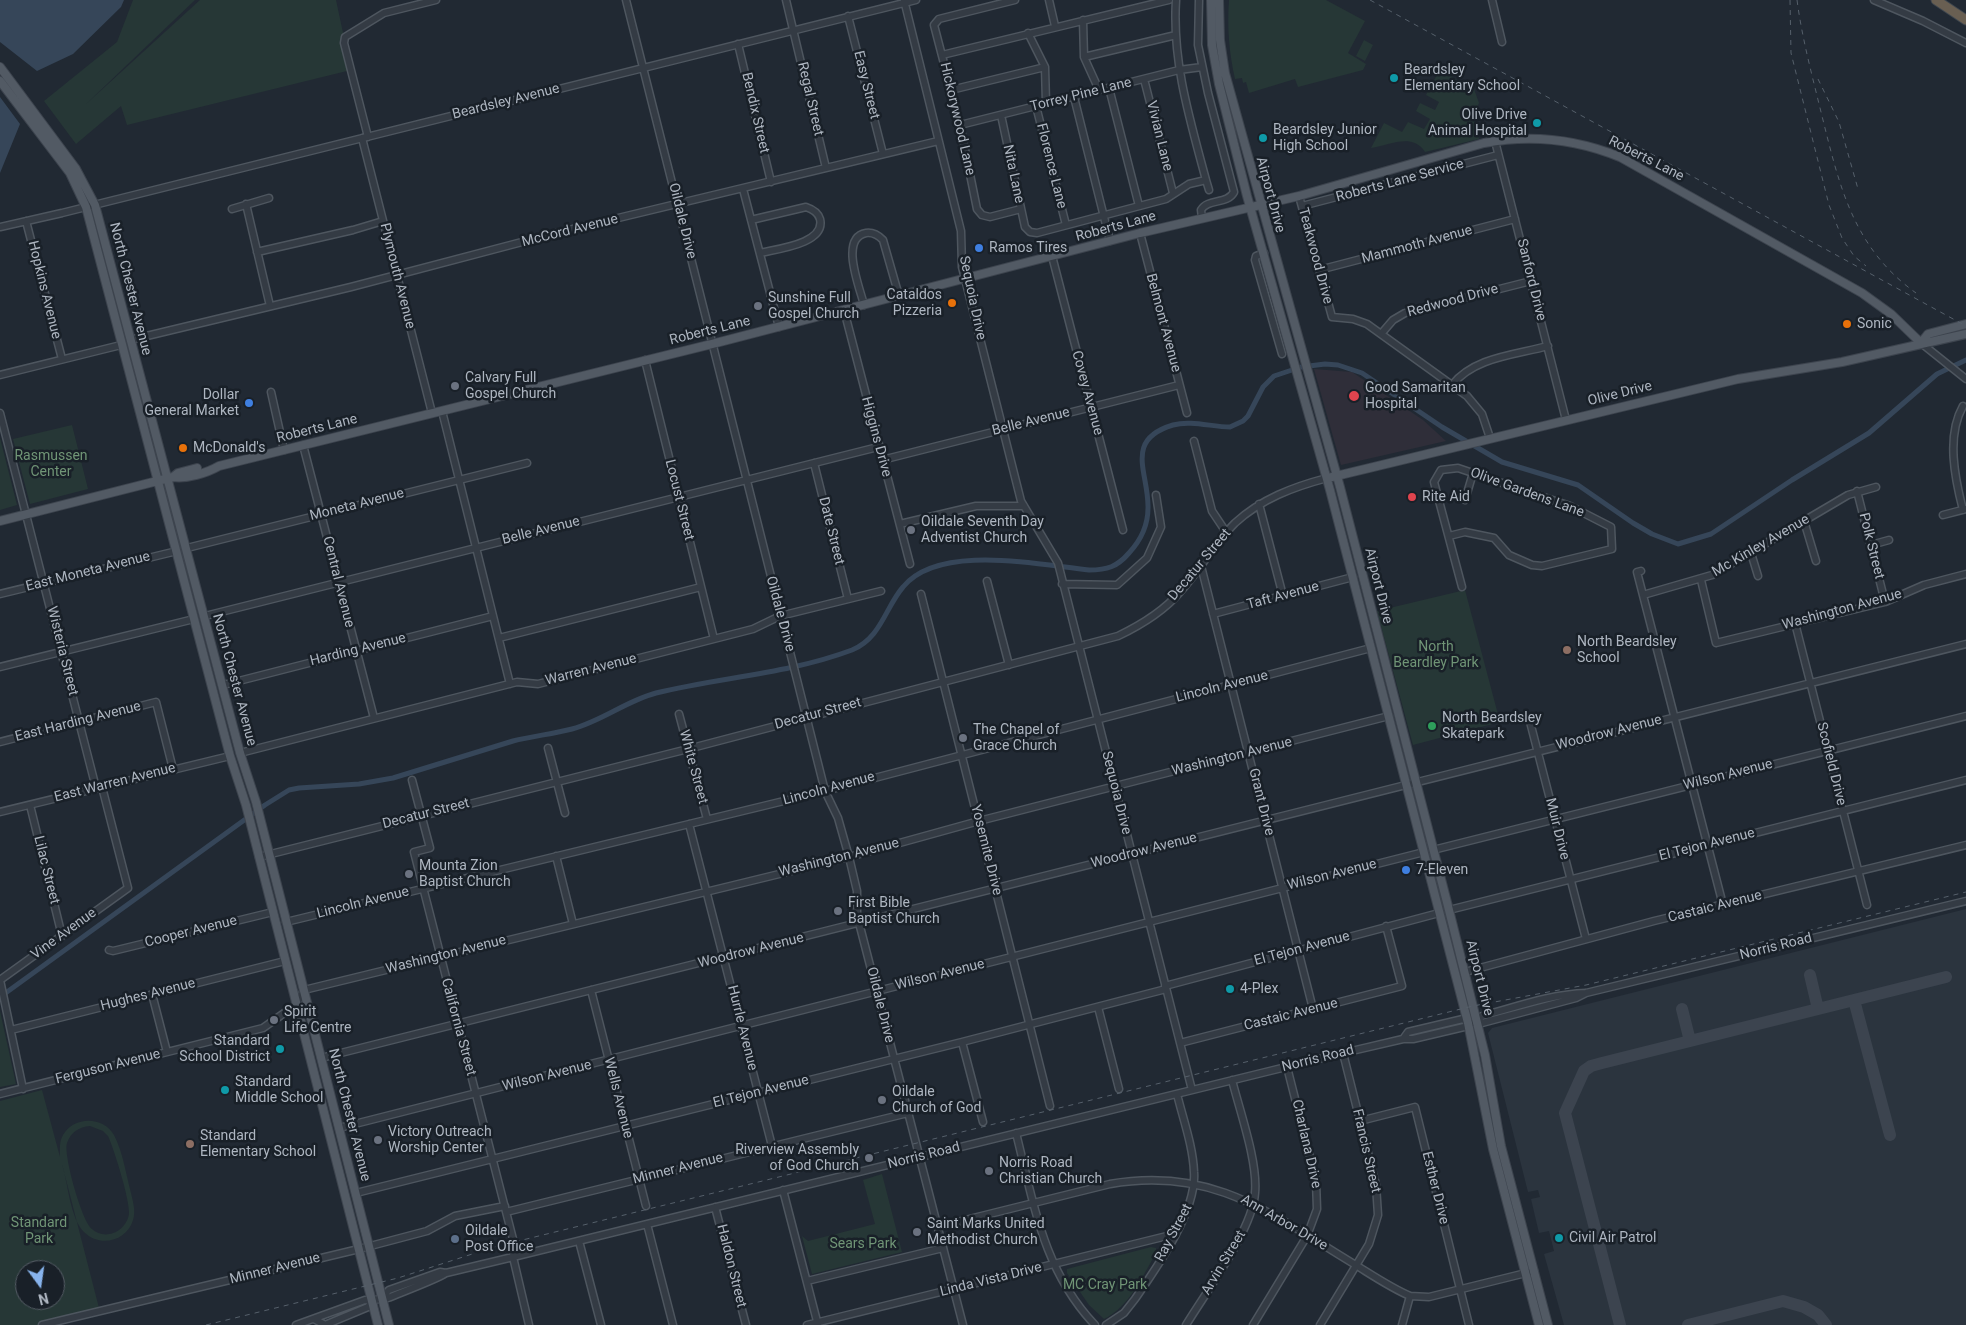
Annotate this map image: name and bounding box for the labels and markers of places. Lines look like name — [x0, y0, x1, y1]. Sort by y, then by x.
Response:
place label: Beardsley Elementary School — [1404, 62, 1520, 94]
marker: Beardsley Elementary School — [1388, 72, 1400, 84]
place label: Olive Drive Animal Hospital — [1428, 107, 1527, 140]
marker: Olive Drive Animal Hospital — [1531, 117, 1543, 129]
place label: Beardsley Junior High School — [1273, 122, 1377, 154]
marker: Beardsley Junior High School — [1257, 132, 1269, 144]
place label: Ramos Tires — [989, 240, 1067, 256]
marker: Ramos Tires — [973, 242, 985, 254]
place label: Cataldos Pizzeria — [887, 287, 942, 320]
place label: Sunshine Full Gospel Church — [768, 290, 859, 322]
marker: Cataldos Pizzeria — [946, 297, 958, 309]
marker: Sunshine Full Gospel Church — [752, 300, 764, 312]
place label: Sonic — [1857, 316, 1892, 332]
marker: Sonic — [1841, 318, 1853, 330]
place label: Calvary Full Gospel Church — [465, 370, 556, 402]
marker: Calvary Full Gospel Church — [449, 380, 461, 392]
place label: Good Samaritan Hospital — [1365, 380, 1466, 412]
place label: Dollar General Market — [144, 387, 239, 420]
marker: Good Samaritan Hospital — [1347, 389, 1361, 403]
marker: Dollar General Market — [243, 397, 255, 409]
place label: McDonald's — [193, 440, 265, 456]
marker: McDonald's — [177, 442, 189, 454]
place label: Rite Aid — [1422, 489, 1470, 505]
marker: Rite Aid — [1406, 491, 1418, 503]
place label: Oildale Seventh Day Adventist Church — [921, 514, 1044, 546]
marker: Oildale Seventh Day Adventist Church — [905, 524, 917, 536]
place label: North Beardsley School — [1577, 634, 1677, 666]
marker: North Beardsley School — [1561, 644, 1573, 656]
place label: North Beardsley Skatepark — [1442, 710, 1542, 742]
marker: North Beardsley Skatepark — [1426, 720, 1438, 732]
place label: The Chapel of Grace Church — [973, 722, 1059, 754]
marker: The Chapel of Grace Church — [957, 732, 969, 744]
place label: Mounta Zion Baptist Church — [419, 858, 511, 890]
place label: 7-Eleven — [1416, 862, 1468, 878]
marker: 7-Eleven — [1400, 864, 1412, 876]
marker: Mounta Zion Baptist Church — [403, 868, 415, 880]
place label: First Bible Baptist Church — [848, 895, 940, 928]
marker: First Bible Baptist Church — [832, 905, 844, 917]
place label: 4-Plex — [1240, 981, 1278, 997]
marker: 4-Plex — [1224, 983, 1236, 995]
place label: Spirit Life Centre — [284, 1004, 351, 1036]
marker: Spirit Life Centre — [268, 1014, 280, 1026]
place label: Standard School District — [179, 1033, 270, 1066]
marker: Standard School District — [274, 1043, 286, 1055]
place label: Standard Middle School — [235, 1074, 323, 1106]
marker: Standard Middle School — [219, 1084, 231, 1096]
place label: Oildale Church of God — [892, 1084, 981, 1116]
marker: Oildale Church of God — [876, 1094, 888, 1106]
place label: Victory Outreach Worship Center — [388, 1124, 492, 1156]
place label: Standard Elementary School — [200, 1128, 316, 1160]
marker: Victory Outreach Worship Center — [372, 1134, 384, 1146]
marker: Standard Elementary School — [184, 1138, 196, 1150]
place label: Riverview Assembly of God Church — [735, 1142, 859, 1174]
marker: Riverview Assembly of God Church — [863, 1152, 875, 1164]
place label: Norris Road Christian Church — [999, 1155, 1102, 1188]
marker: Norris Road Christian Church — [983, 1165, 995, 1177]
place label: Saint Marks United Methodist Church — [927, 1216, 1045, 1248]
place label: Oildale Post Office — [465, 1223, 533, 1256]
marker: Saint Marks United Methodist Church — [911, 1226, 923, 1238]
place label: Civil Air Patrol — [1569, 1230, 1656, 1246]
marker: Civil Air Patrol — [1553, 1232, 1565, 1244]
marker: Oildale Post Office — [449, 1233, 461, 1245]

